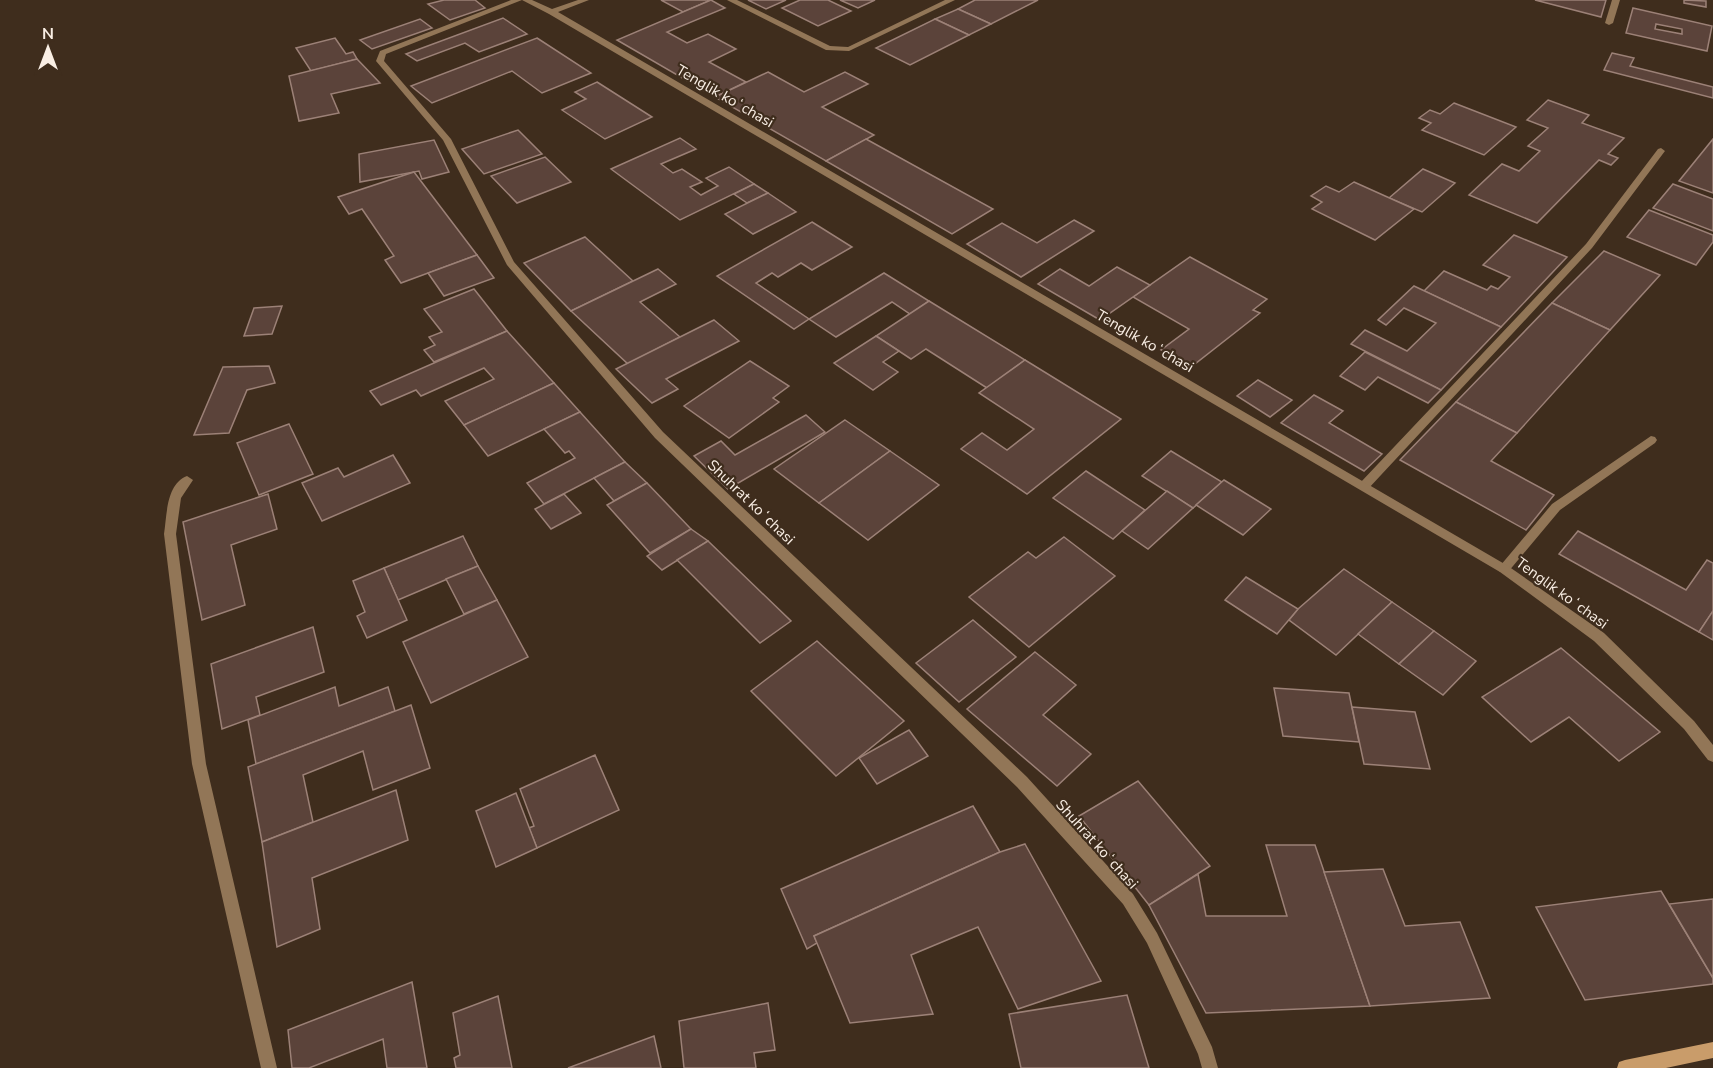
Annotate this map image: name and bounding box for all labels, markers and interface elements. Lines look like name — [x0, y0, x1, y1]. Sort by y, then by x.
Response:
north arrow — [18, 18, 78, 78]
text: N — [42, 23, 54, 45]
street label: Tenglik koʻchasi — [672, 60, 778, 132]
street label: Tenglik koʻchasi — [1092, 305, 1198, 377]
street label: Shuhrat koʻchasi — [703, 455, 799, 549]
street label: Tenglik koʻchasi — [1512, 553, 1612, 633]
street label: Shuhrat koʻchasi — [1051, 795, 1143, 893]

